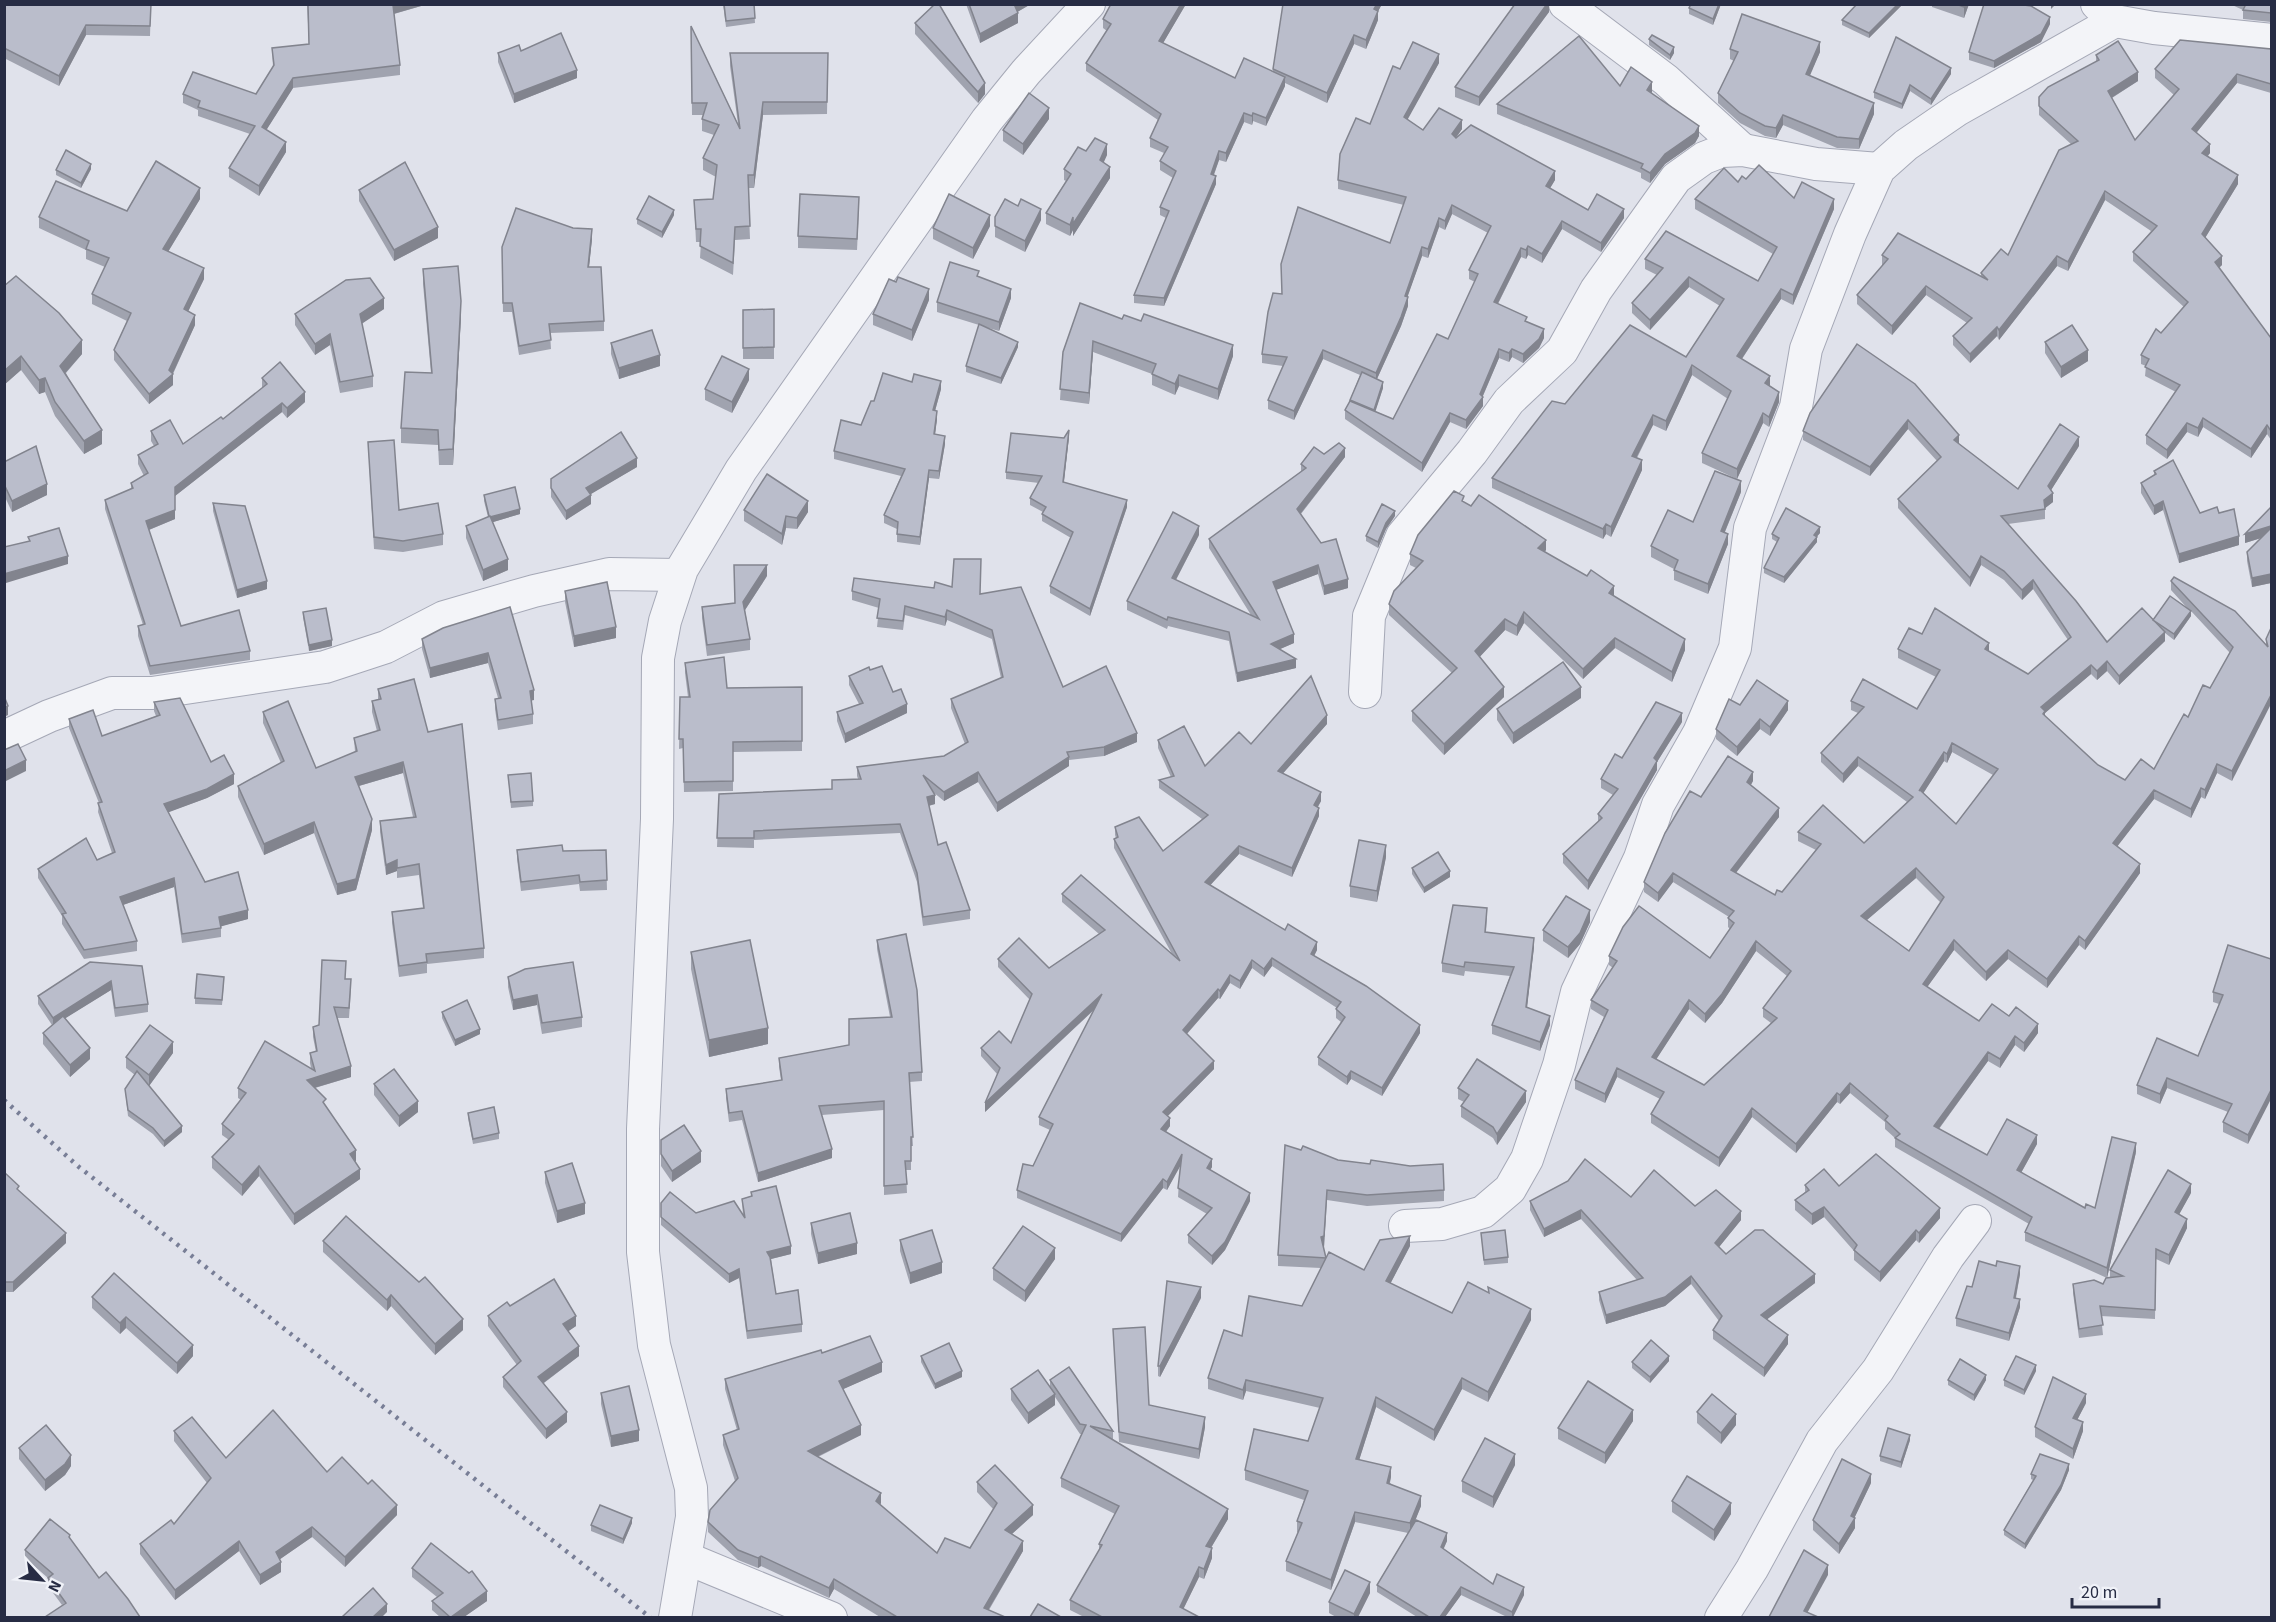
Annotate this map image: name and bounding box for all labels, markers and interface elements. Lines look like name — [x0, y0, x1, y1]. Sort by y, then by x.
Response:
north arrow — [12, 1550, 72, 1610]
scale bar — [2072, 1571, 2159, 1609]
text: N — [42, 1577, 67, 1596]
text: 20 m — [2081, 1580, 2117, 1605]

